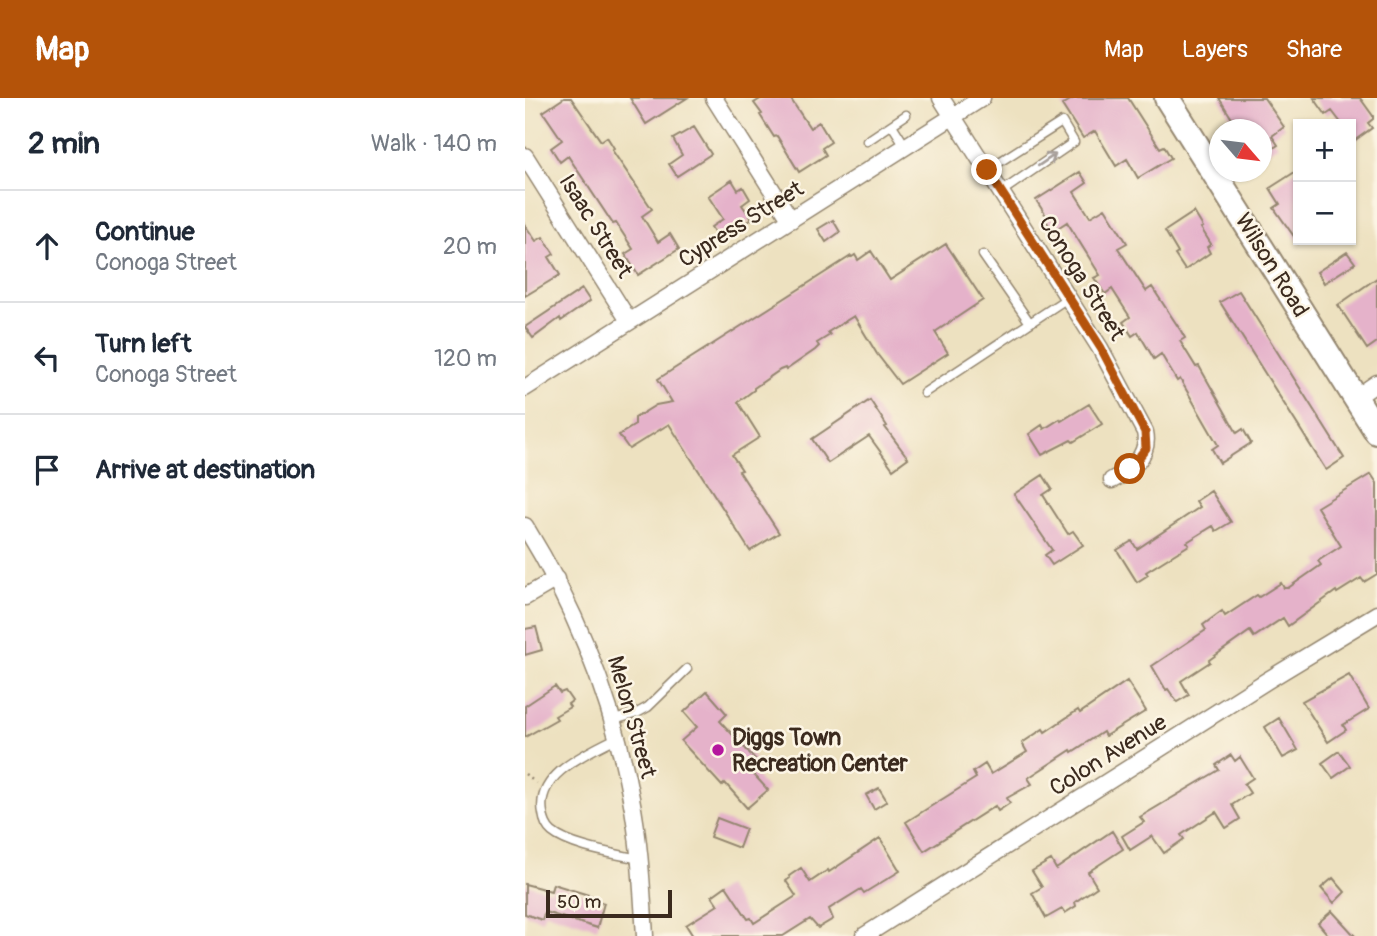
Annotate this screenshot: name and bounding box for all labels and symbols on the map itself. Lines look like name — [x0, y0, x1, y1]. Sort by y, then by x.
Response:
north arrow — [1209, 119, 1272, 182]
one-way arrow — [1037, 153, 1056, 167]
route end — [971, 154, 1002, 185]
street label: Isaac Street — [553, 169, 640, 284]
street label: Cypress Street — [673, 174, 809, 274]
street label: Wilson Road — [1229, 208, 1315, 322]
street label: Conoga Street — [1032, 210, 1132, 346]
route start — [1114, 453, 1145, 484]
street label: Melon Street — [601, 652, 663, 782]
street label: Colon Avenue — [1044, 707, 1173, 802]
place label: Diggs Town Recreation Center — [732, 723, 908, 778]
marker: Diggs Town Recreation Center — [710, 742, 726, 758]
scale bar — [546, 887, 672, 919]

